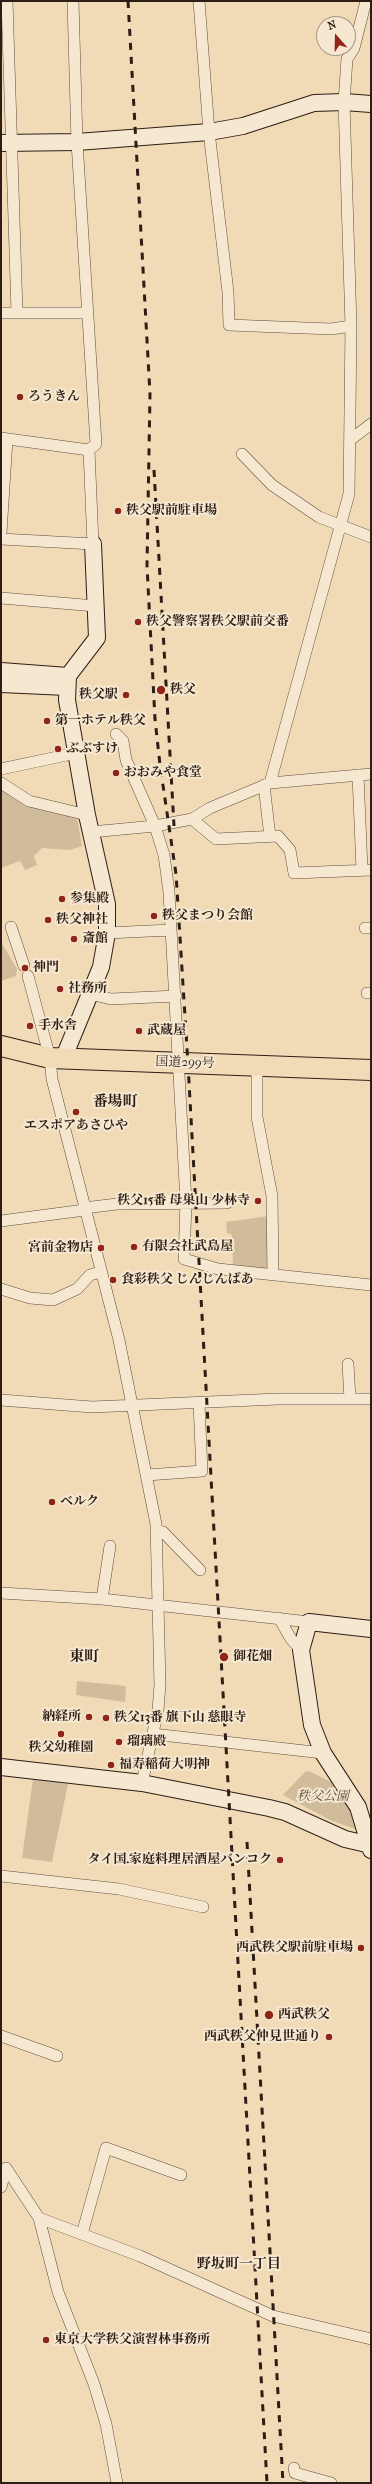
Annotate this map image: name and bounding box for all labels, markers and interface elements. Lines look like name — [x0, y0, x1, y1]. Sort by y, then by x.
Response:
north arrow — [316, 16, 356, 56]
text: N — [326, 18, 338, 33]
place label: ろうきん — [28, 389, 80, 405]
marker: ろうきん — [15, 392, 25, 402]
place label: 秩父駅前駐車場 — [126, 503, 217, 519]
marker: 秩父駅前駐車場 — [113, 506, 123, 516]
place label: 秩父警察署秩父駅前交番 — [146, 614, 289, 630]
marker: 秩父警察署秩父駅前交番 — [133, 617, 143, 627]
place label: 秩父 — [170, 682, 196, 698]
marker: 秩父 — [155, 684, 167, 696]
place label: 秩父駅 — [79, 687, 118, 703]
marker: 秩父駅 — [121, 690, 131, 700]
place label: 第一ホテル秩父 — [55, 713, 146, 729]
marker: 第一ホテル秩父 — [42, 716, 52, 726]
place label: ぶぶすけ — [66, 741, 118, 757]
marker: ぶぶすけ — [53, 744, 63, 754]
place label: おおみや食堂 — [124, 765, 202, 781]
marker: おおみや食堂 — [111, 768, 121, 778]
place label: 参集殿 — [70, 891, 109, 907]
marker: 参集殿 — [57, 894, 67, 904]
place label: 秩父まつり会館 — [162, 908, 253, 924]
marker: 秩父まつり会館 — [149, 911, 159, 921]
place label: 秩父神社 — [56, 912, 108, 928]
marker: 秩父神社 — [43, 915, 53, 925]
place label: 斎館 — [82, 931, 108, 947]
marker: 斎館 — [69, 934, 79, 944]
place label: 神門 — [33, 960, 59, 976]
marker: 神門 — [20, 963, 30, 973]
place label: 社務所 — [68, 981, 107, 997]
marker: 社務所 — [55, 984, 65, 994]
place label: 手水舎 — [38, 1018, 77, 1034]
marker: 手水舎 — [25, 1021, 35, 1031]
place label: 武蔵屋 — [147, 1023, 186, 1039]
marker: 武蔵屋 — [134, 1026, 144, 1036]
street label: 国道299号 — [155, 1054, 215, 1072]
district label: 番場町 — [93, 1093, 137, 1111]
marker: エスポアあさひや — [71, 1107, 81, 1117]
place label: エスポアあさひや — [24, 1118, 128, 1134]
place label: 秩父15番 母巣山 少林寺 — [117, 1193, 250, 1209]
marker: 秩父15番 母巣山 少林寺 — [253, 1196, 263, 1206]
place label: 有限会社武島屋 — [142, 1239, 233, 1255]
place label: 宮前金物店 — [28, 1240, 93, 1256]
marker: 有限会社武島屋 — [129, 1242, 139, 1252]
marker: 宮前金物店 — [96, 1243, 106, 1253]
place label: 食彩秩父 じんじんばあ — [121, 1272, 254, 1288]
marker: 食彩秩父 じんじんばあ — [108, 1275, 118, 1285]
place label: ベルク — [60, 1494, 99, 1510]
marker: ベルク — [47, 1497, 57, 1507]
district label: 東町 — [69, 1648, 99, 1666]
place label: 御花畑 — [233, 1649, 272, 1665]
marker: 御花畑 — [218, 1651, 230, 1663]
place label: 納経所 — [42, 1709, 81, 1725]
place label: 秩父13番 旗下山 慈眼寺 — [114, 1710, 247, 1726]
marker: 納経所 — [84, 1712, 94, 1722]
marker: 秩父13番 旗下山 慈眼寺 — [101, 1713, 111, 1723]
marker: 秩父幼稚園 — [56, 1729, 66, 1739]
place label: 瑠璃殿 — [127, 1734, 166, 1750]
marker: 瑠璃殿 — [114, 1737, 124, 1747]
place label: 秩父幼稚園 — [29, 1740, 93, 1756]
place label: 福寿稲荷大明神 — [119, 1757, 210, 1773]
marker: 福寿稲荷大明神 — [106, 1760, 116, 1770]
park label: 秩父公園 — [297, 1789, 349, 1805]
place label: タイ国.家庭料理居酒屋バンコク — [87, 1852, 272, 1868]
marker: タイ国.家庭料理居酒屋バンコク — [275, 1855, 285, 1865]
place label: 西武秩父駅前駐車場 — [236, 1940, 353, 1956]
marker: 西武秩父駅前駐車場 — [356, 1943, 366, 1953]
place label: 西武秩父 — [278, 2007, 330, 2023]
marker: 西武秩父 — [263, 2009, 275, 2021]
place label: 西武秩父仲見世通り — [204, 2029, 321, 2045]
marker: 西武秩父仲見世通り — [324, 2032, 334, 2042]
district label: 野坂町一丁目 — [197, 2257, 281, 2273]
place label: 東京大学秩父演習林事務所 — [54, 2332, 210, 2348]
marker: 東京大学秩父演習林事務所 — [41, 2335, 51, 2345]

